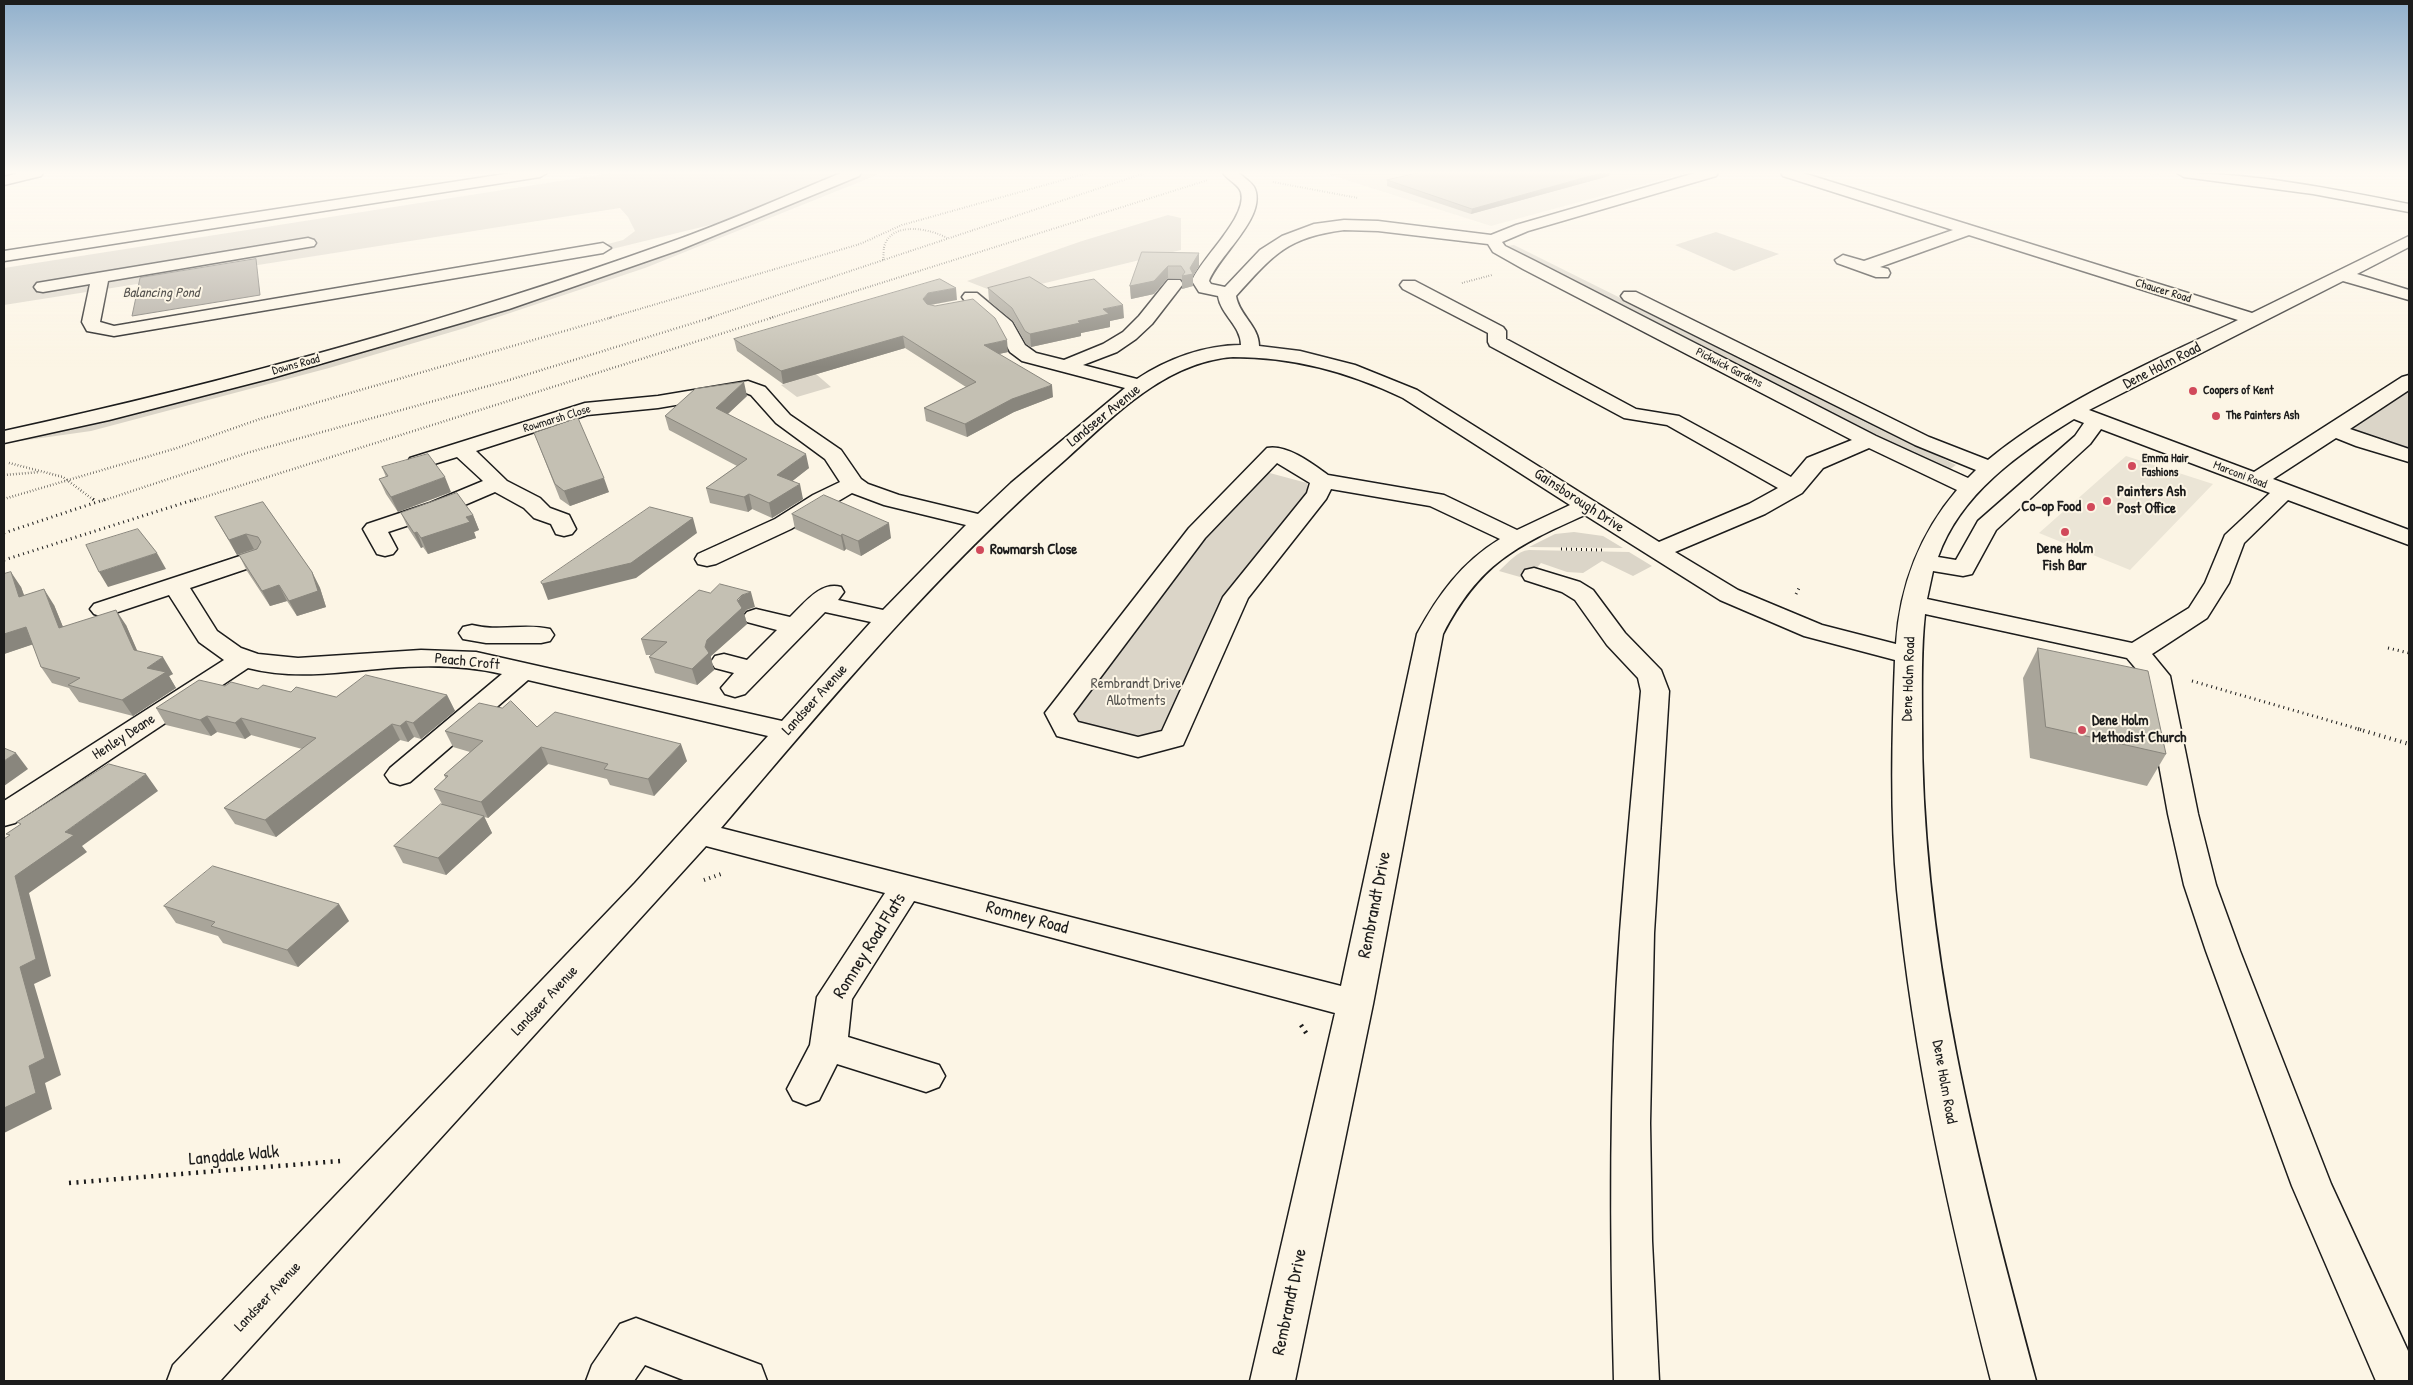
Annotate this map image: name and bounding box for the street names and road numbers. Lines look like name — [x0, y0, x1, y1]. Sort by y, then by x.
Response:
street label: Chaucer Road — [2133, 276, 2193, 306]
street label: Dene Holm Road — [2120, 339, 2204, 393]
street label: Pickwick Gardens — [1693, 345, 1765, 391]
street label: Downs Road — [271, 352, 321, 378]
street label: Landseer Avenue — [1064, 381, 1144, 451]
street label: Rowmarsh Close — [522, 402, 592, 436]
street label: Marconi Road — [2211, 458, 2269, 492]
street label: Gainsborough Drive — [1531, 465, 1627, 537]
street label: Dene Holm Road — [1899, 636, 1919, 722]
street label: Peach Croft — [434, 650, 500, 674]
street label: Landseer Avenue — [779, 661, 851, 739]
street label: Henley Deane — [89, 710, 159, 764]
street label: Rembrandt Drive — [1354, 850, 1396, 960]
street label: Romney Road Flats — [829, 889, 911, 1003]
street label: Romney Road — [984, 897, 1070, 939]
street label: Landseer Avenue — [508, 962, 582, 1040]
street label: Dene Holm Road — [1928, 1039, 1960, 1125]
street label: Langdale Walk — [188, 1141, 280, 1171]
street label: Rembrandt Drive — [1268, 1247, 1312, 1357]
street label: Landseer Avenue — [231, 1258, 305, 1336]

